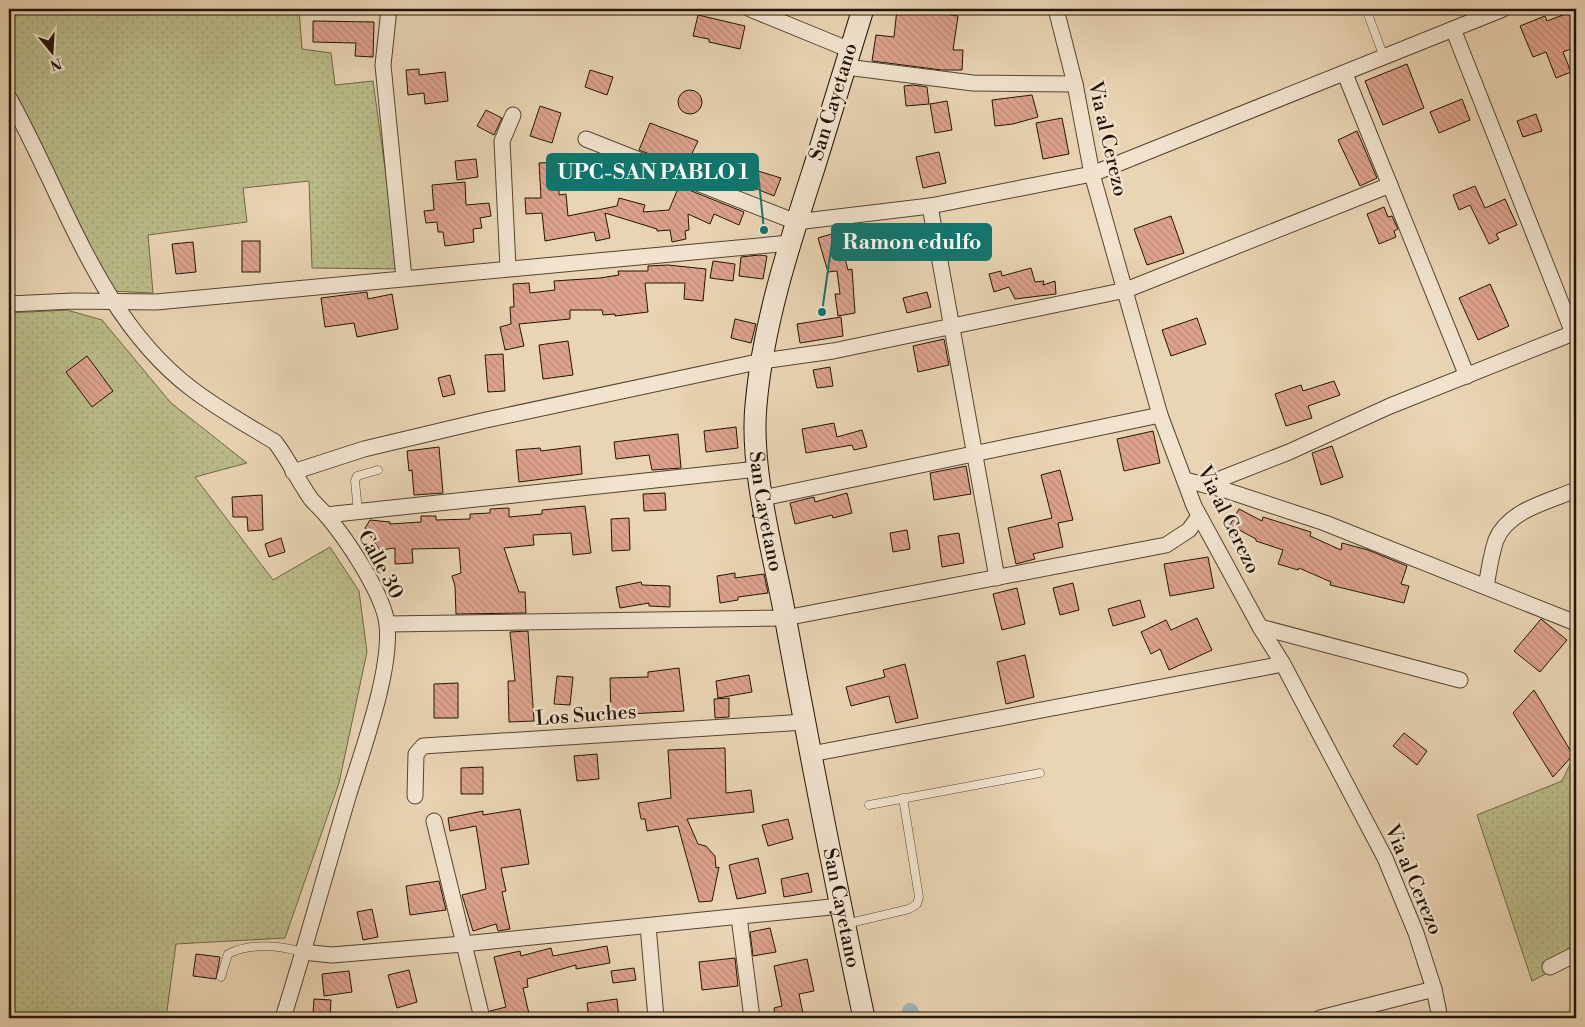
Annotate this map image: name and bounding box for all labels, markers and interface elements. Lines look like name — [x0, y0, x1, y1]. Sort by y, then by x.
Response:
north arrow — [28, 28, 78, 78]
street label: San Cayetano — [804, 40, 864, 164]
text: N — [48, 53, 64, 74]
street label: Via al Cerezo — [1081, 78, 1132, 199]
callout: UPC-SAN PABLO 1 — [547, 154, 758, 190]
text: UPC-SAN PABLO 1 — [557, 160, 749, 186]
callout: Ramon edulfo — [832, 224, 991, 260]
text: Ramon edulfo — [843, 230, 981, 256]
street label: San Cayetano — [743, 450, 788, 574]
street label: Via al Cerezo — [1191, 461, 1265, 578]
street label: Calle 30 — [352, 526, 408, 604]
street label: Los Suches — [535, 700, 637, 732]
street label: Via al Cerezo — [1378, 820, 1447, 939]
street label: San Cayetano — [817, 846, 866, 970]

